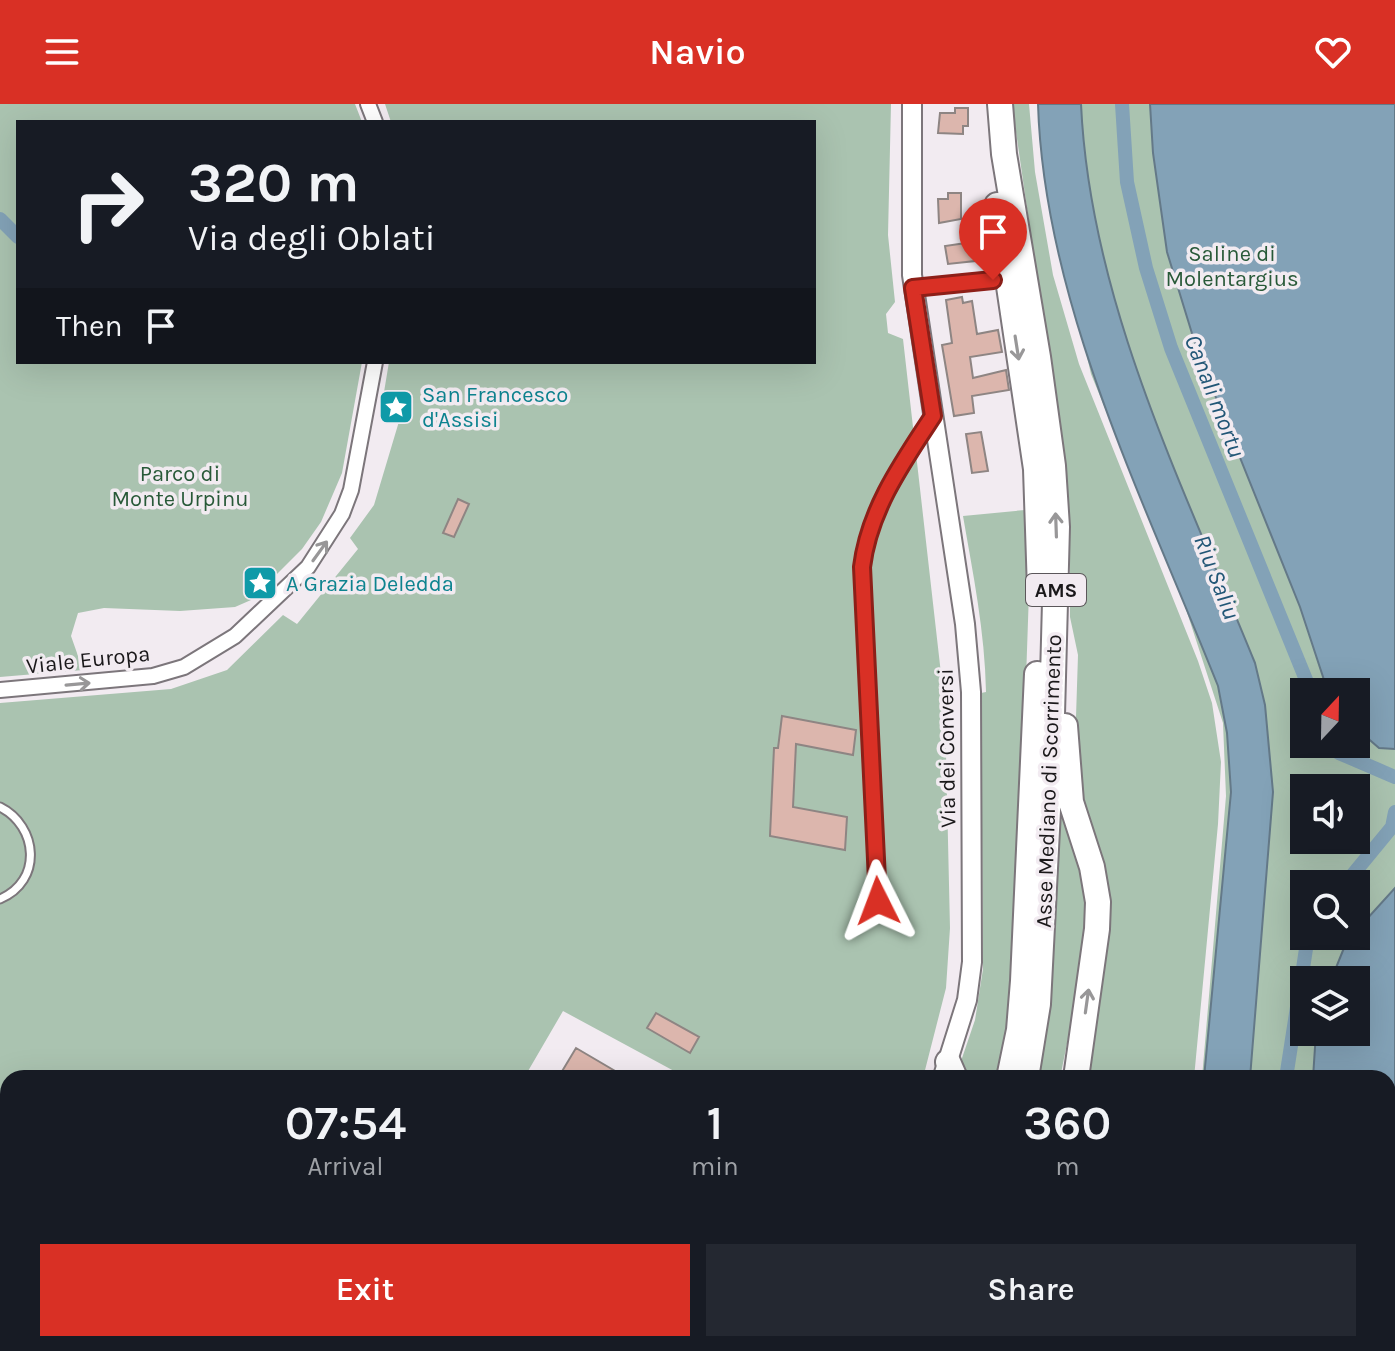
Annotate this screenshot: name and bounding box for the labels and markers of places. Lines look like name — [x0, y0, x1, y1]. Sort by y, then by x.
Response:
pin — [959, 198, 1027, 280]
place label: San Francesco d'Assisi — [422, 382, 568, 433]
place icon: San Francesco d'Assisi — [377, 388, 415, 426]
place icon: A Grazia Deledda — [241, 564, 279, 602]
place label: A Grazia Deledda — [286, 571, 454, 597]

